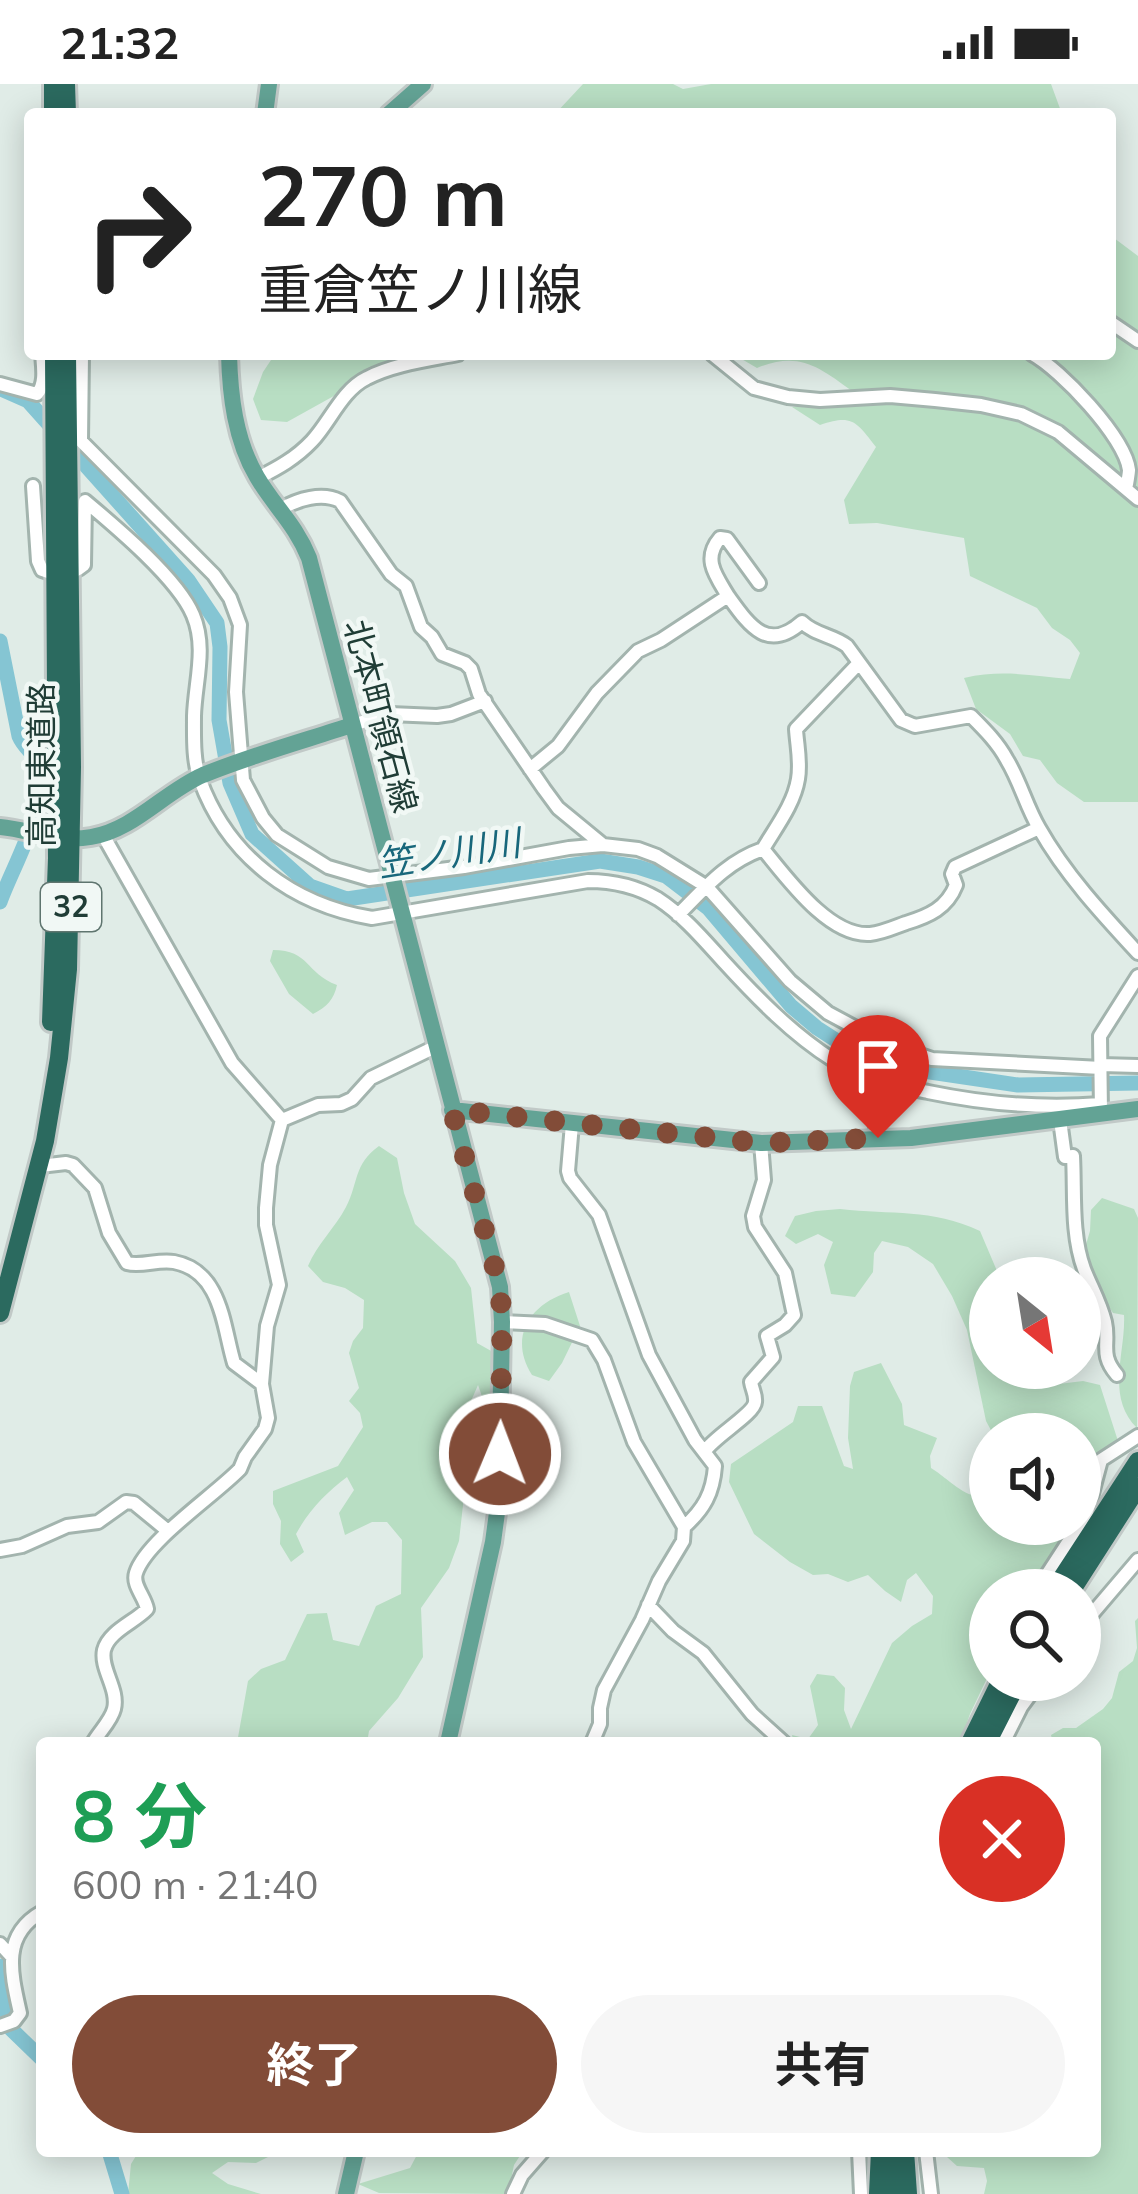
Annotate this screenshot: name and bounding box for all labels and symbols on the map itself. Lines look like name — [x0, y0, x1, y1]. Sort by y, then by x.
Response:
street label: 北本町領石線 — [336, 615, 427, 817]
street label: 高知東道路 — [20, 683, 61, 848]
water label: 笠ノ川川 — [374, 818, 527, 886]
road number: 32 — [41, 883, 101, 931]
pin — [827, 1015, 929, 1138]
north arrow — [969, 1257, 1101, 1389]
position arrow — [437, 1391, 563, 1517]

